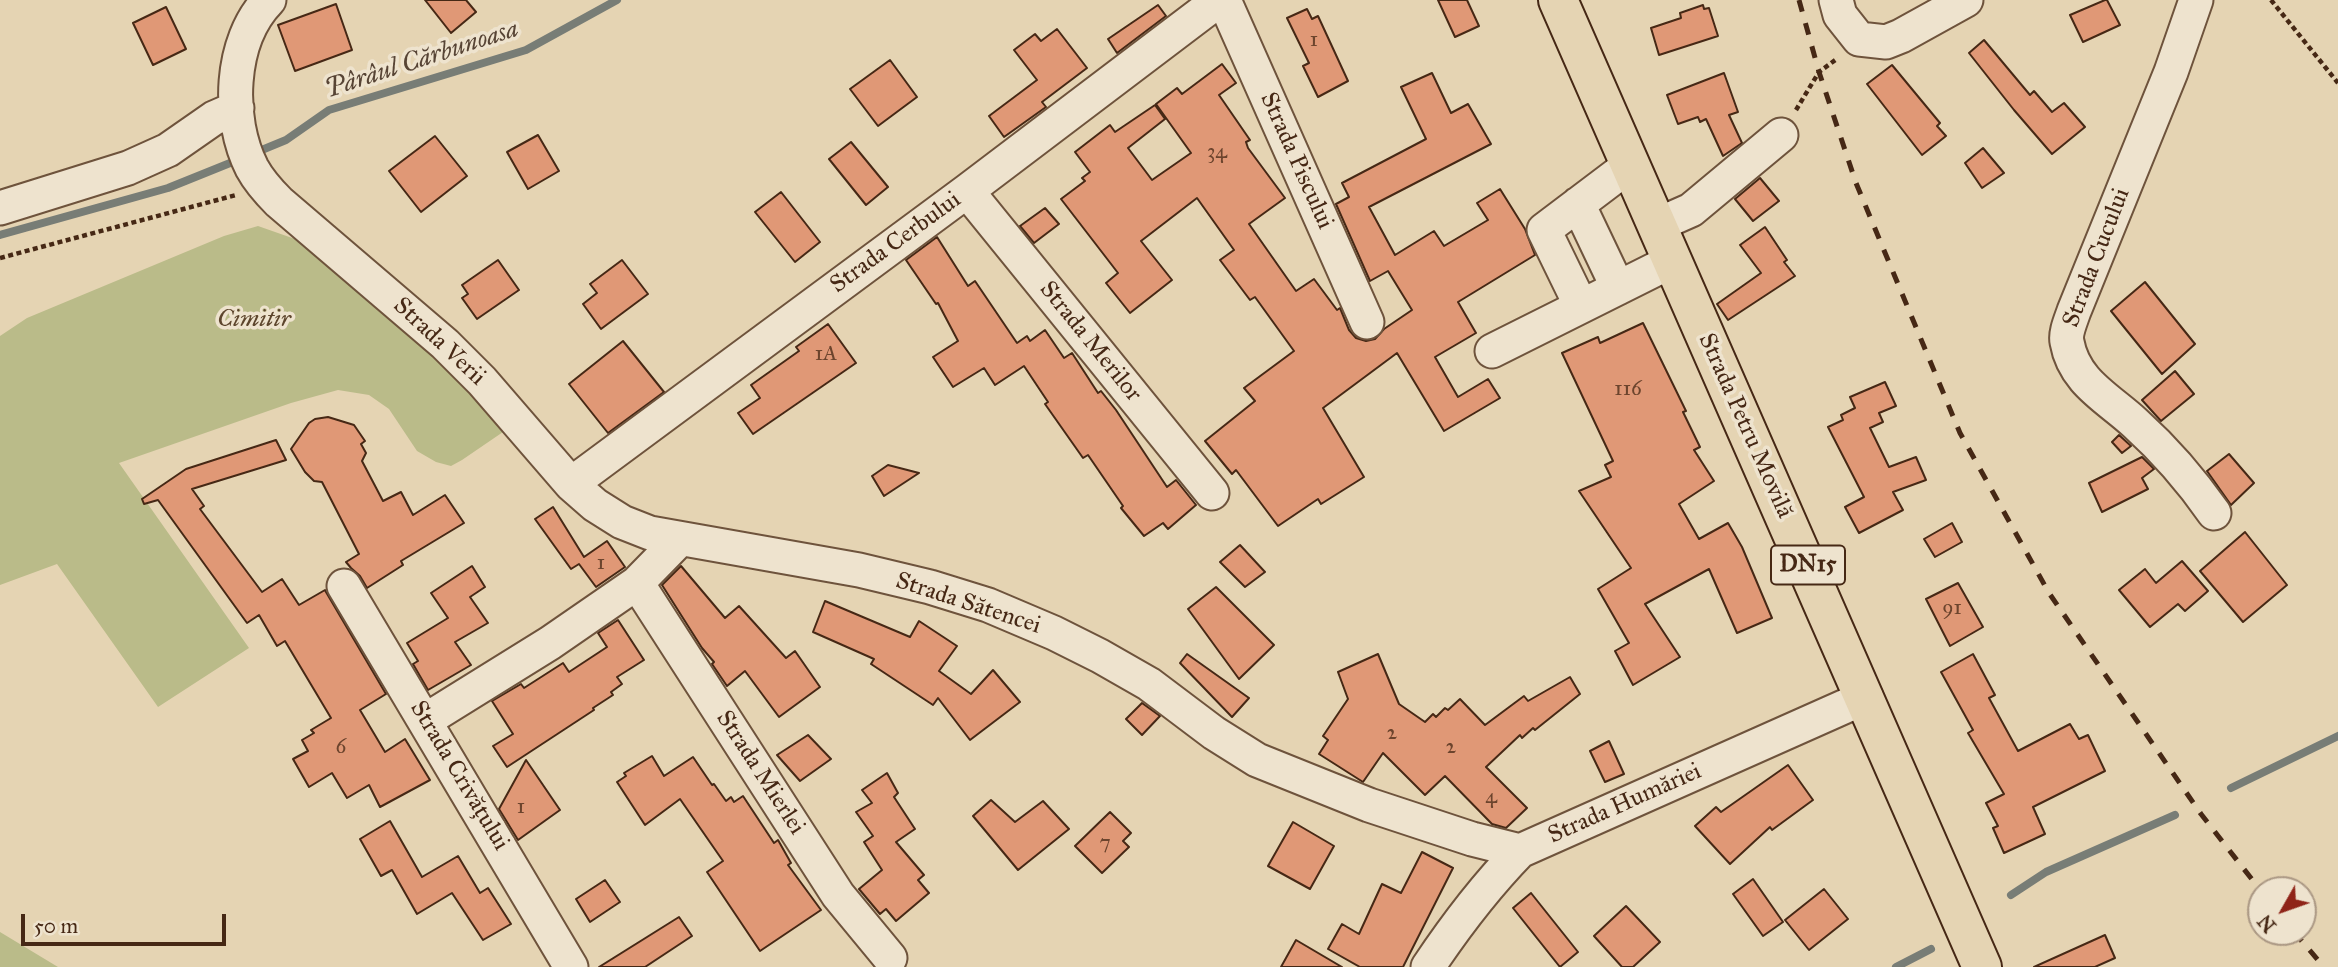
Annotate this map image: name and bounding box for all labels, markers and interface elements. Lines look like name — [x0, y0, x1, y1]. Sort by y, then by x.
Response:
water label: Pârâul Cărbunoasa — [321, 14, 523, 106]
house number: 1 — [1310, 28, 1318, 54]
street label: Strada Piscului — [1253, 88, 1339, 234]
house number: 34 — [1207, 140, 1227, 166]
street label: Strada Cucului — [2057, 184, 2137, 332]
street label: Strada Cerbului — [825, 186, 967, 300]
street label: Strada Merilor — [1033, 276, 1147, 408]
street label: Strada Verii — [387, 292, 491, 392]
park label: Cimitir — [217, 306, 291, 334]
street label: Strada Petru Movilă — [1691, 329, 1799, 523]
house number: 1A — [815, 342, 837, 368]
house number: 116 — [1614, 377, 1642, 403]
road number: DN15 — [1771, 545, 1845, 584]
house number: 1 — [597, 551, 605, 577]
street label: Strada Sătencei — [892, 567, 1044, 641]
house number: 91 — [1942, 596, 1962, 622]
street label: Strada Crivățului — [403, 696, 515, 856]
street label: Strada Mierlei — [709, 706, 811, 840]
house number: 2 — [1387, 721, 1397, 747]
house number: 6 — [336, 735, 346, 761]
house number: 2 — [1446, 735, 1456, 761]
street label: Strada Humăriei — [1544, 757, 1706, 851]
house number: 4 — [1485, 785, 1497, 811]
house number: 1 — [517, 795, 525, 821]
house number: 7 — [1099, 831, 1111, 857]
north arrow — [2247, 876, 2317, 946]
scale bar — [24, 900, 229, 944]
text: N — [2253, 910, 2281, 937]
text: 50 m — [34, 913, 78, 939]

